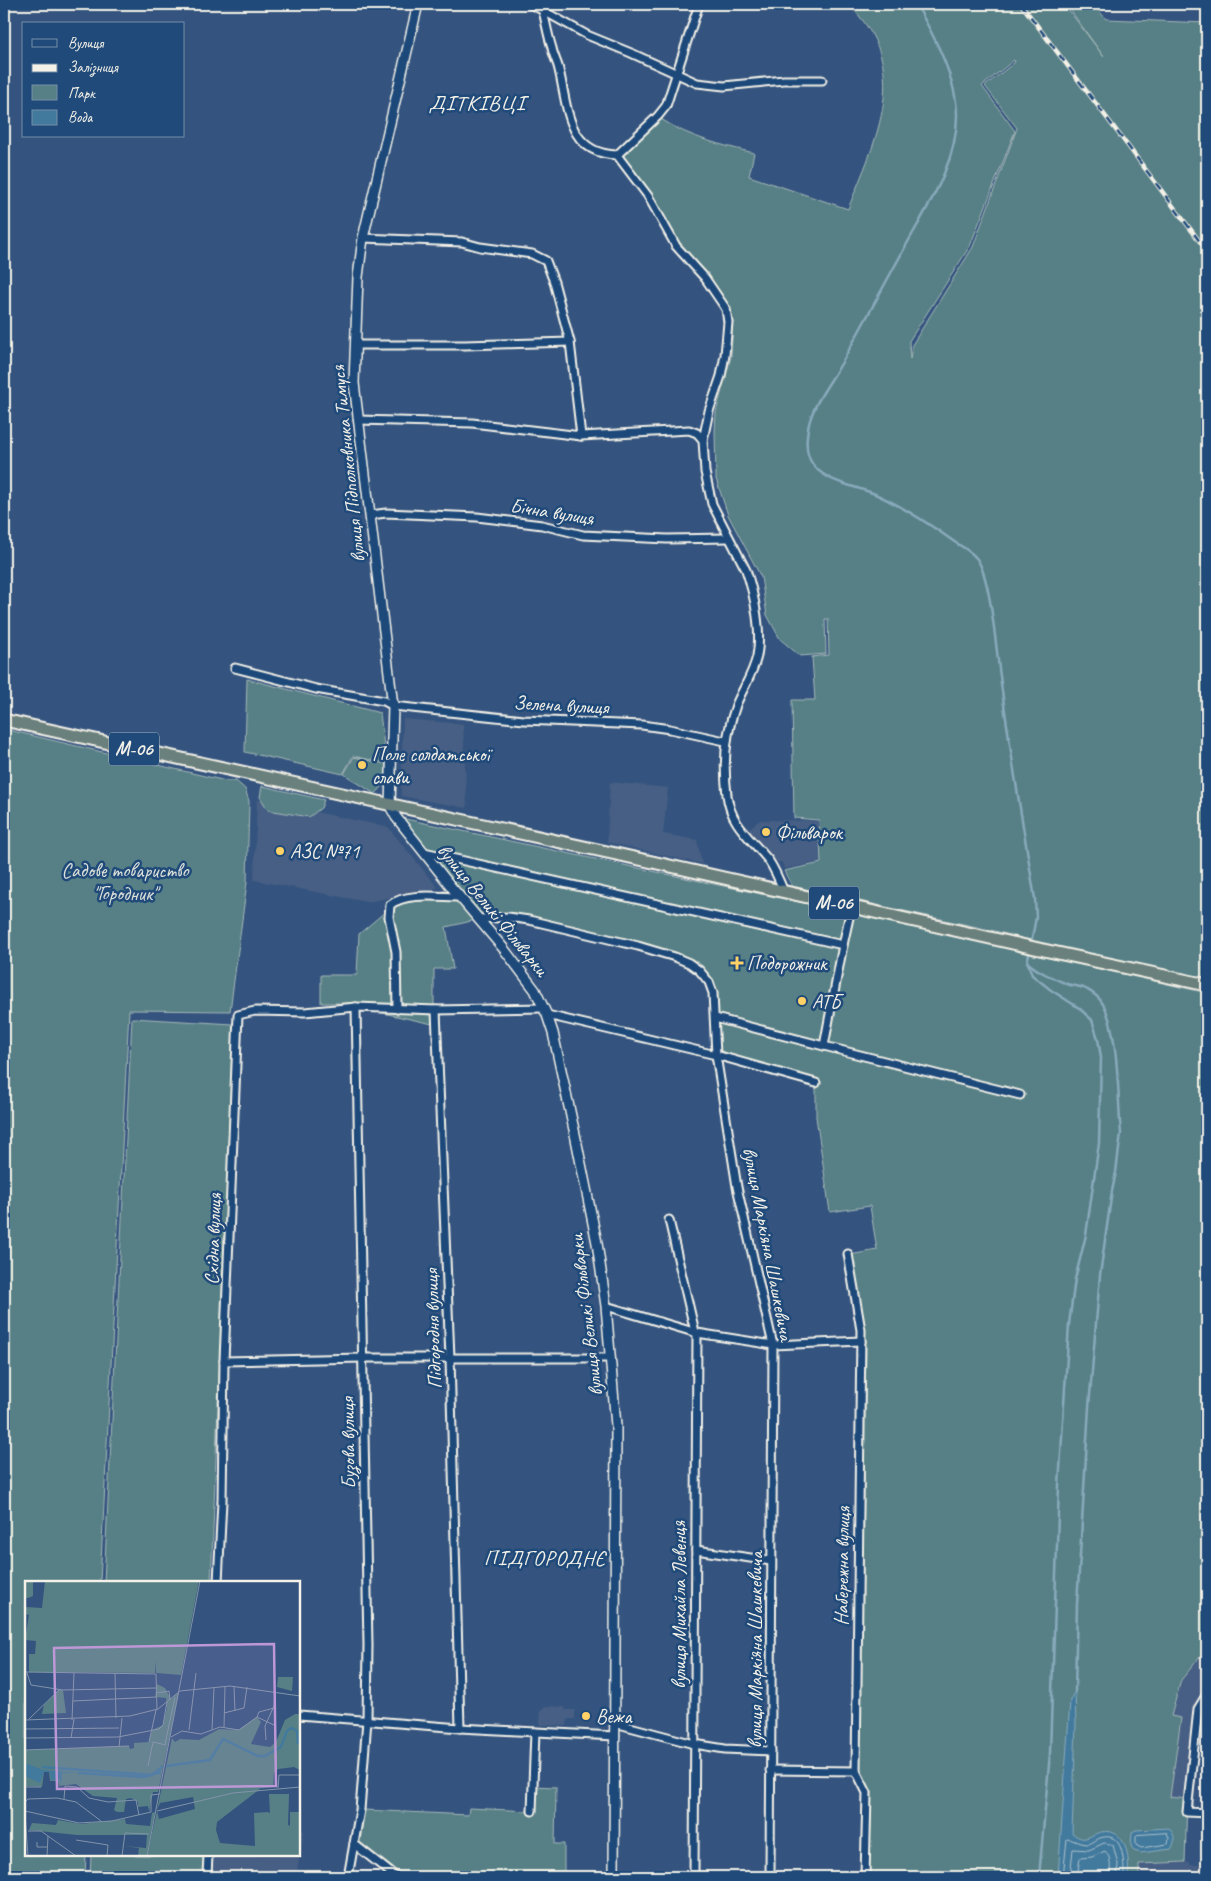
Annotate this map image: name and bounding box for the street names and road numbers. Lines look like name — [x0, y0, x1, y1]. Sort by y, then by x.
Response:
street label: вулиця Підполковника Тимуся — [325, 363, 371, 564]
street label: Бічна вулиця — [508, 493, 596, 531]
street label: Зелена вулиця — [513, 690, 611, 720]
road number: М-06 — [109, 732, 159, 766]
street label: вулиця Великі Фільварки — [432, 839, 555, 982]
road number: М-06 — [809, 886, 859, 920]
street label: вулиця Маркіяна Шашкевича — [737, 1145, 799, 1345]
street label: Східна вулиця — [199, 1192, 227, 1285]
street label: вулиця Великі Фільварки — [563, 1231, 608, 1398]
street label: Підгородня вулиця — [418, 1266, 448, 1389]
street label: Бузова вулиця — [335, 1395, 362, 1489]
street label: Набережна вулиця — [828, 1505, 856, 1626]
street label: вулиця Михайла Левенця — [667, 1520, 692, 1689]
street label: вулиця Маркіяна Шашкевича — [743, 1550, 768, 1748]

